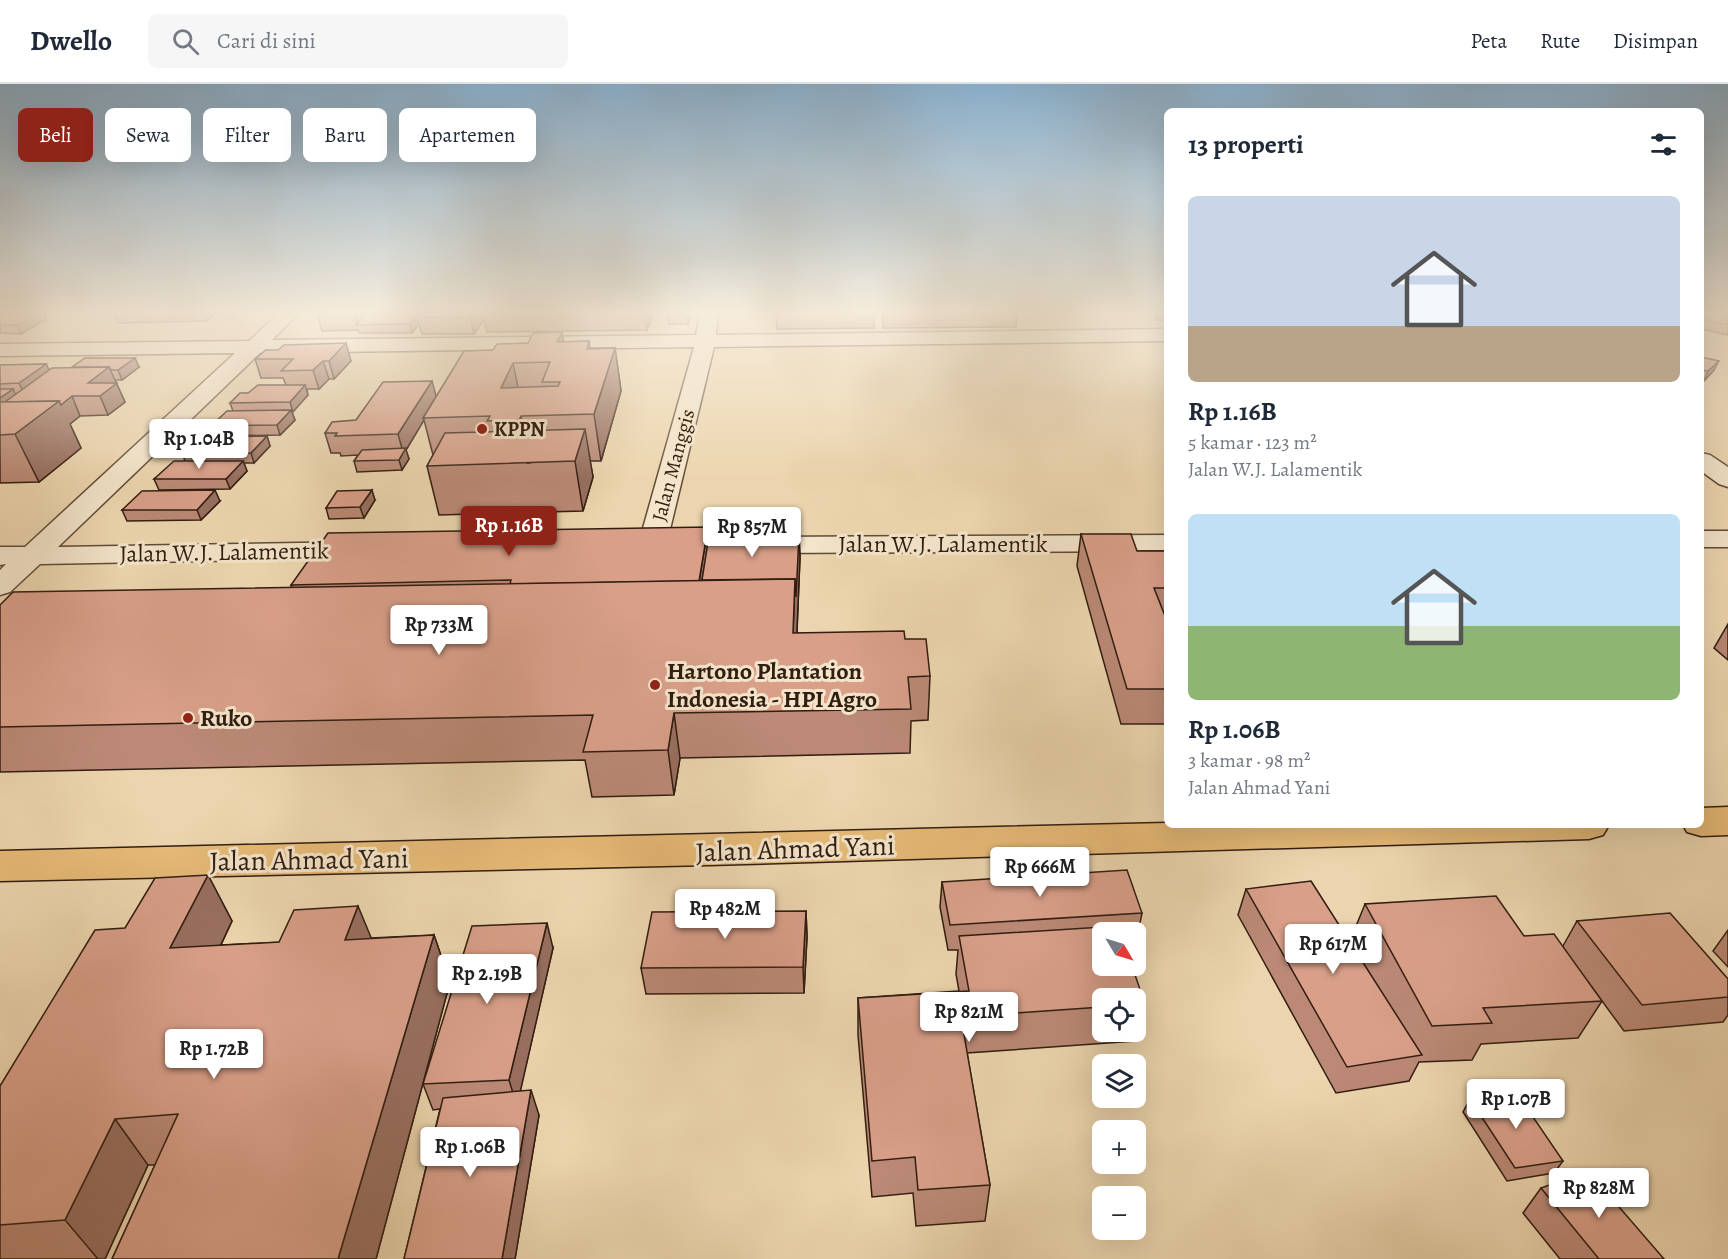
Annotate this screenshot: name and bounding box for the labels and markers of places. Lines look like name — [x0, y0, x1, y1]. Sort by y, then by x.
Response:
place label: KPPN — [494, 416, 545, 443]
pin: Rp 1.04B — [137, 419, 261, 470]
marker: KPPN — [475, 422, 489, 436]
pin: Rp 1.16B — [447, 506, 571, 557]
pin: Rp 857M — [697, 507, 807, 558]
pin: Rp 733M — [384, 605, 494, 656]
place label: Hartono Plantation Indonesia - HPI Agro — [667, 655, 877, 715]
marker: Hartono Plantation Indonesia - HPI Agro — [648, 678, 662, 692]
place label: Ruko — [200, 702, 252, 734]
marker: Ruko — [181, 711, 195, 725]
pin: Rp 666M — [985, 847, 1095, 898]
pin: Rp 482M — [670, 889, 780, 940]
pin: Rp 617M — [1278, 924, 1388, 975]
pin: Rp 2.19B — [425, 954, 549, 1005]
pin: Rp 821M — [914, 992, 1024, 1043]
pin: Rp 1.72B — [152, 1029, 276, 1080]
pin: Rp 1.07B — [1454, 1079, 1578, 1130]
pin: Rp 1.06B — [408, 1127, 532, 1178]
pin: Rp 828M — [1544, 1168, 1654, 1219]

